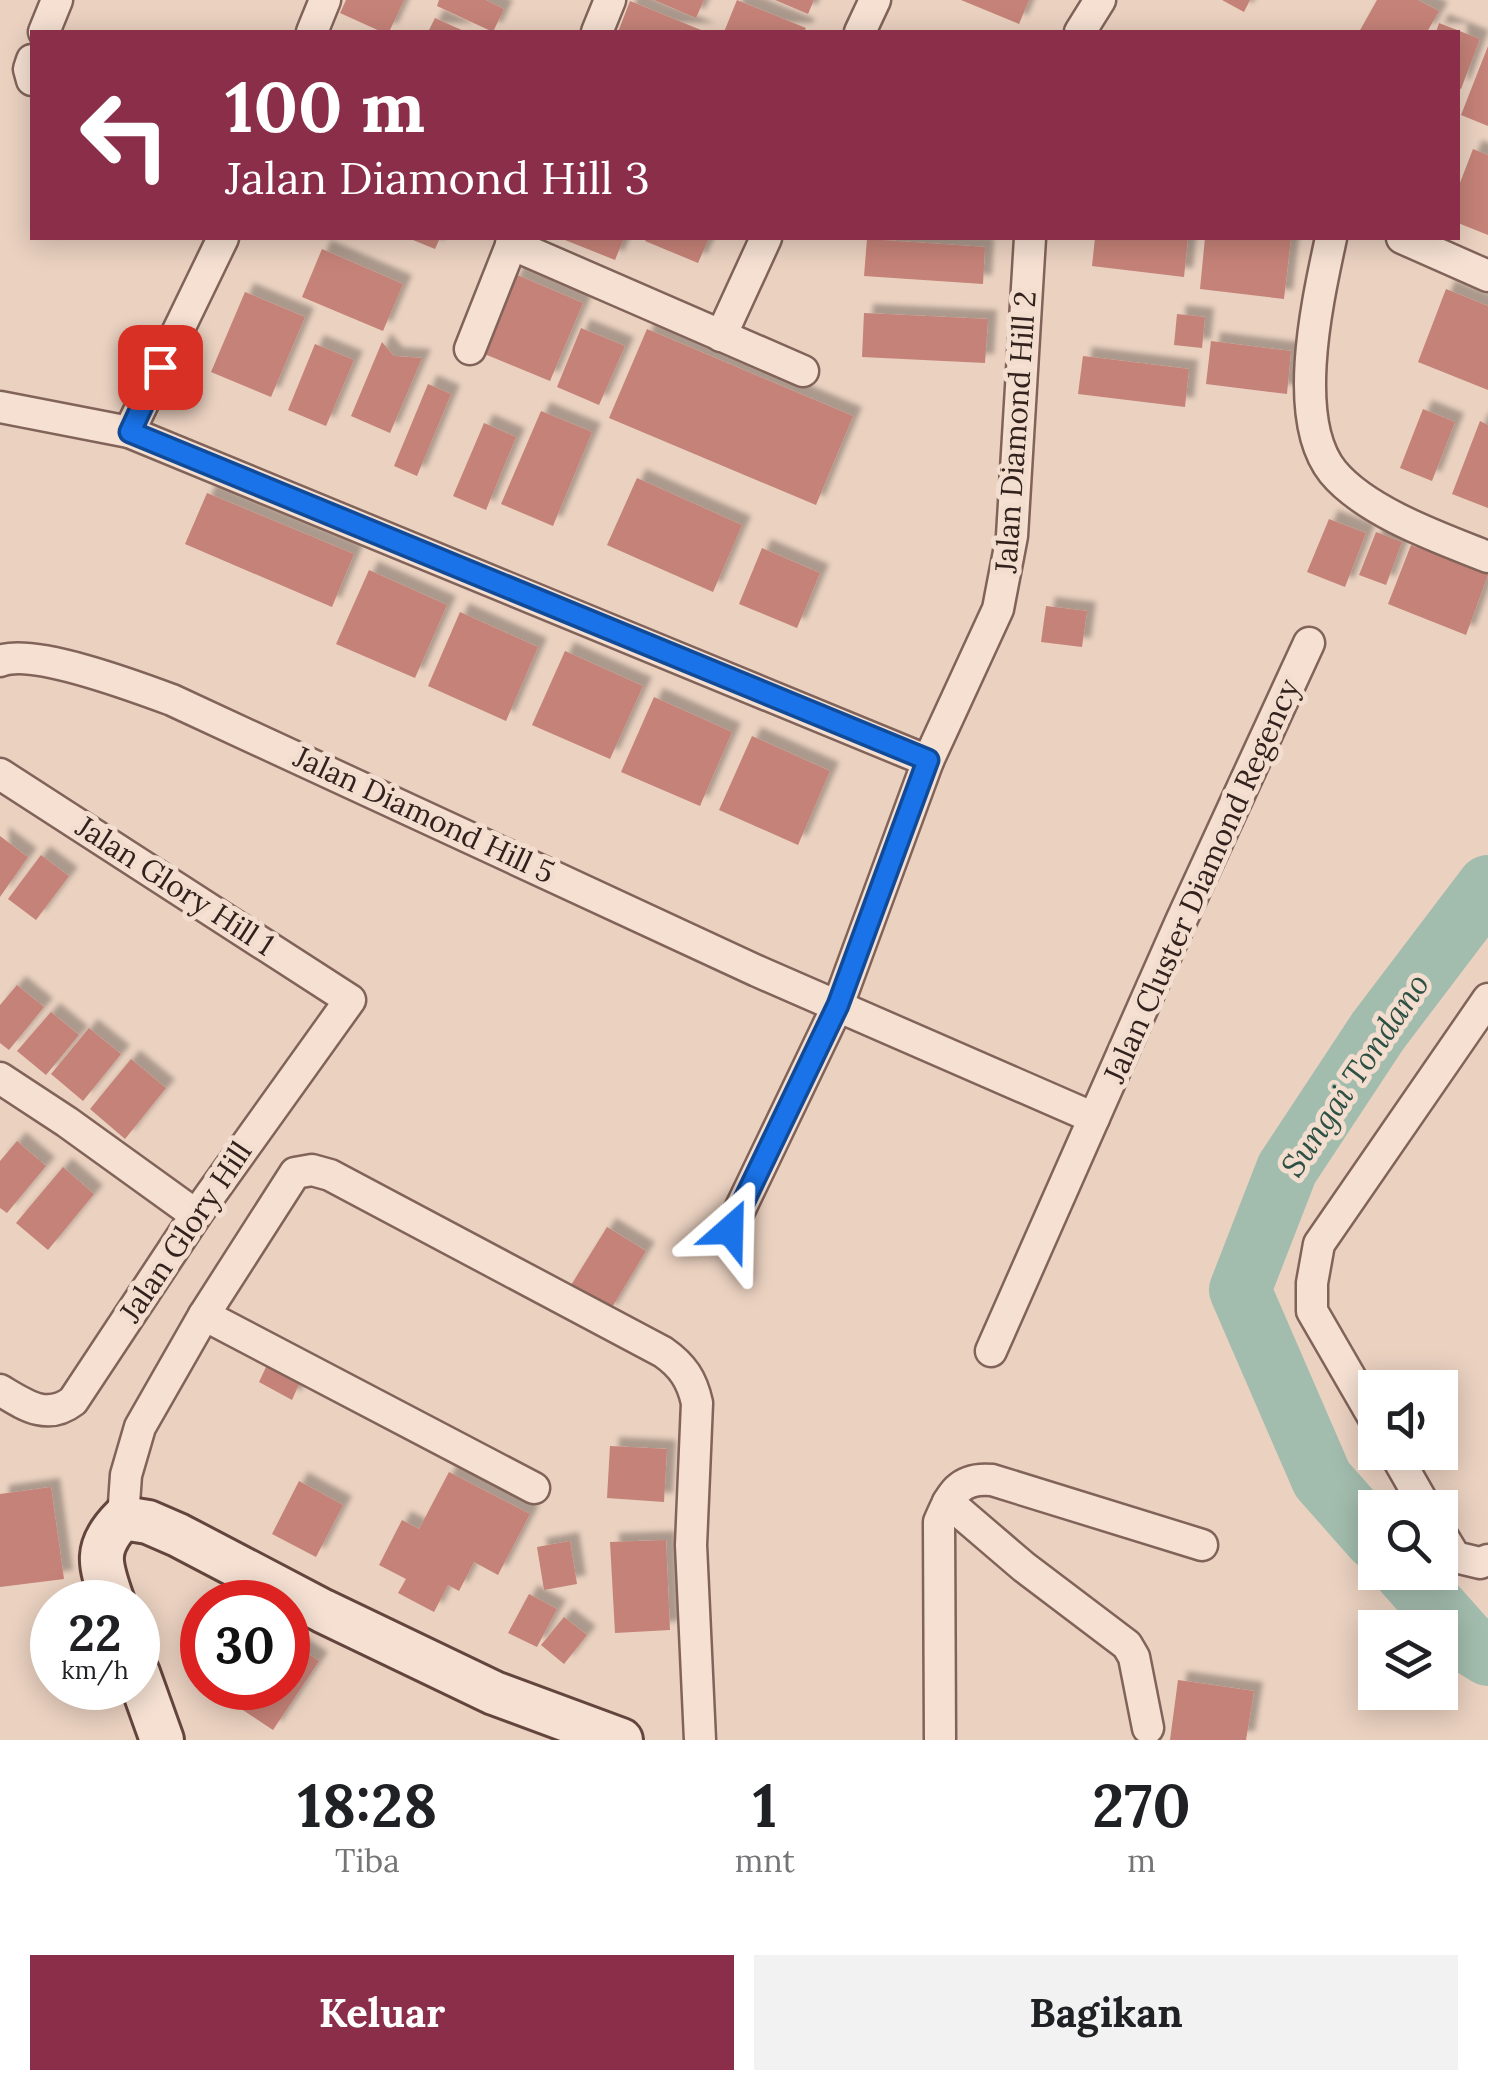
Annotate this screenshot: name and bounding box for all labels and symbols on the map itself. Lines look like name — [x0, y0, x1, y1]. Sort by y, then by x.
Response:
street label: Jalan Diamond Hill 2 — [986, 290, 1044, 575]
pin — [118, 325, 203, 410]
street label: Jalan Cluster Diamond Regency — [1094, 673, 1308, 1090]
street label: Jalan Diamond Hill 5 — [287, 737, 561, 891]
street label: Jalan Glory Hill 1 — [68, 806, 282, 964]
water label: Sungai Tondano — [1271, 965, 1438, 1184]
street label: Jalan Glory Hill — [110, 1134, 260, 1330]
position arrow — [678, 1178, 782, 1282]
speed limit sign: 30 — [180, 1580, 310, 1710]

